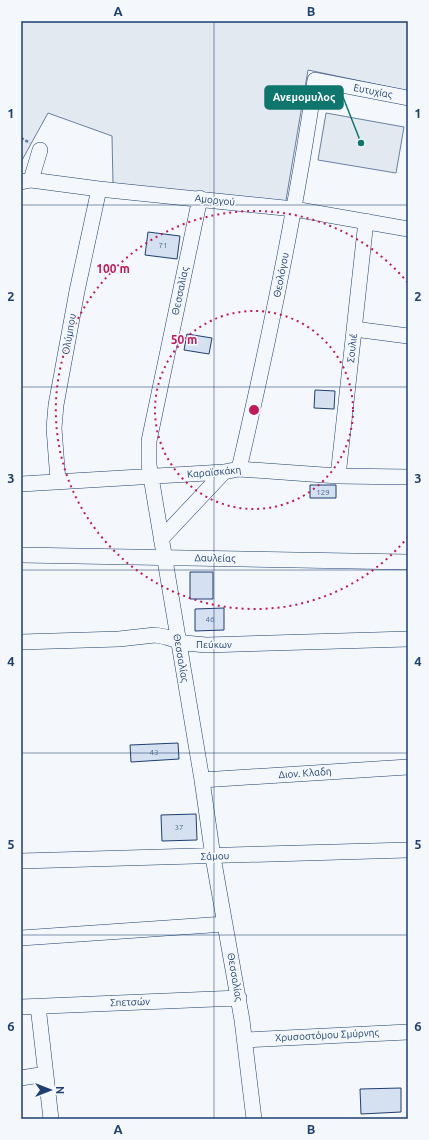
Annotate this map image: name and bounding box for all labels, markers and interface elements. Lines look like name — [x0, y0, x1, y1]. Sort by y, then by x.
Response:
text: A — [113, 4, 123, 18]
text: B — [307, 4, 316, 18]
street label: Ευτυχίας — [353, 82, 394, 100]
callout: Ανεμομυλος — [265, 86, 343, 109]
text: Ανεμομυλος — [273, 91, 336, 104]
text: 1 — [7, 106, 15, 120]
text: 1 — [414, 106, 422, 120]
street label: Αμοργού — [194, 192, 236, 208]
house number: 71 — [158, 241, 168, 250]
street label: Θεολόγου — [271, 251, 291, 299]
text: 100 m — [96, 262, 130, 275]
street label: Θεσσαλίας — [170, 265, 191, 316]
text: 2 — [7, 289, 15, 303]
text: 2 — [414, 289, 422, 303]
street label: Ολύμπου — [60, 313, 78, 355]
text: 50 m — [171, 333, 197, 346]
street label: Σουλιέ — [345, 333, 359, 363]
centre of rings — [247, 403, 261, 417]
street label: Καραϊσκάκη — [186, 464, 242, 480]
text: 3 — [7, 471, 15, 485]
text: 3 — [414, 471, 422, 485]
house number: 129 — [316, 488, 330, 497]
street label: Δαυλείας — [194, 552, 236, 564]
house number: 46 — [205, 615, 215, 624]
street label: Θεσσαλίας — [171, 633, 191, 684]
street label: Πεύκων — [196, 639, 232, 650]
text: 4 — [7, 654, 15, 668]
text: 4 — [414, 654, 422, 668]
house number: 43 — [149, 748, 159, 757]
street label: Διον. Κλαδη — [278, 766, 332, 780]
house number: 37 — [174, 823, 184, 832]
text: 5 — [7, 837, 15, 851]
text: 5 — [414, 837, 422, 851]
street label: Σάμου — [200, 850, 230, 862]
street label: Θεσσαλίας — [225, 952, 245, 1003]
street label: Σπετσών — [110, 996, 150, 1008]
text: 6 — [7, 1019, 15, 1033]
text: 6 — [414, 1019, 422, 1033]
street label: Χρυσοστόμου Σμύρνης — [275, 1027, 380, 1043]
north arrow — [30, 1070, 70, 1110]
text: N — [54, 1086, 66, 1094]
text: A — [113, 1122, 123, 1136]
text: B — [307, 1122, 316, 1136]

